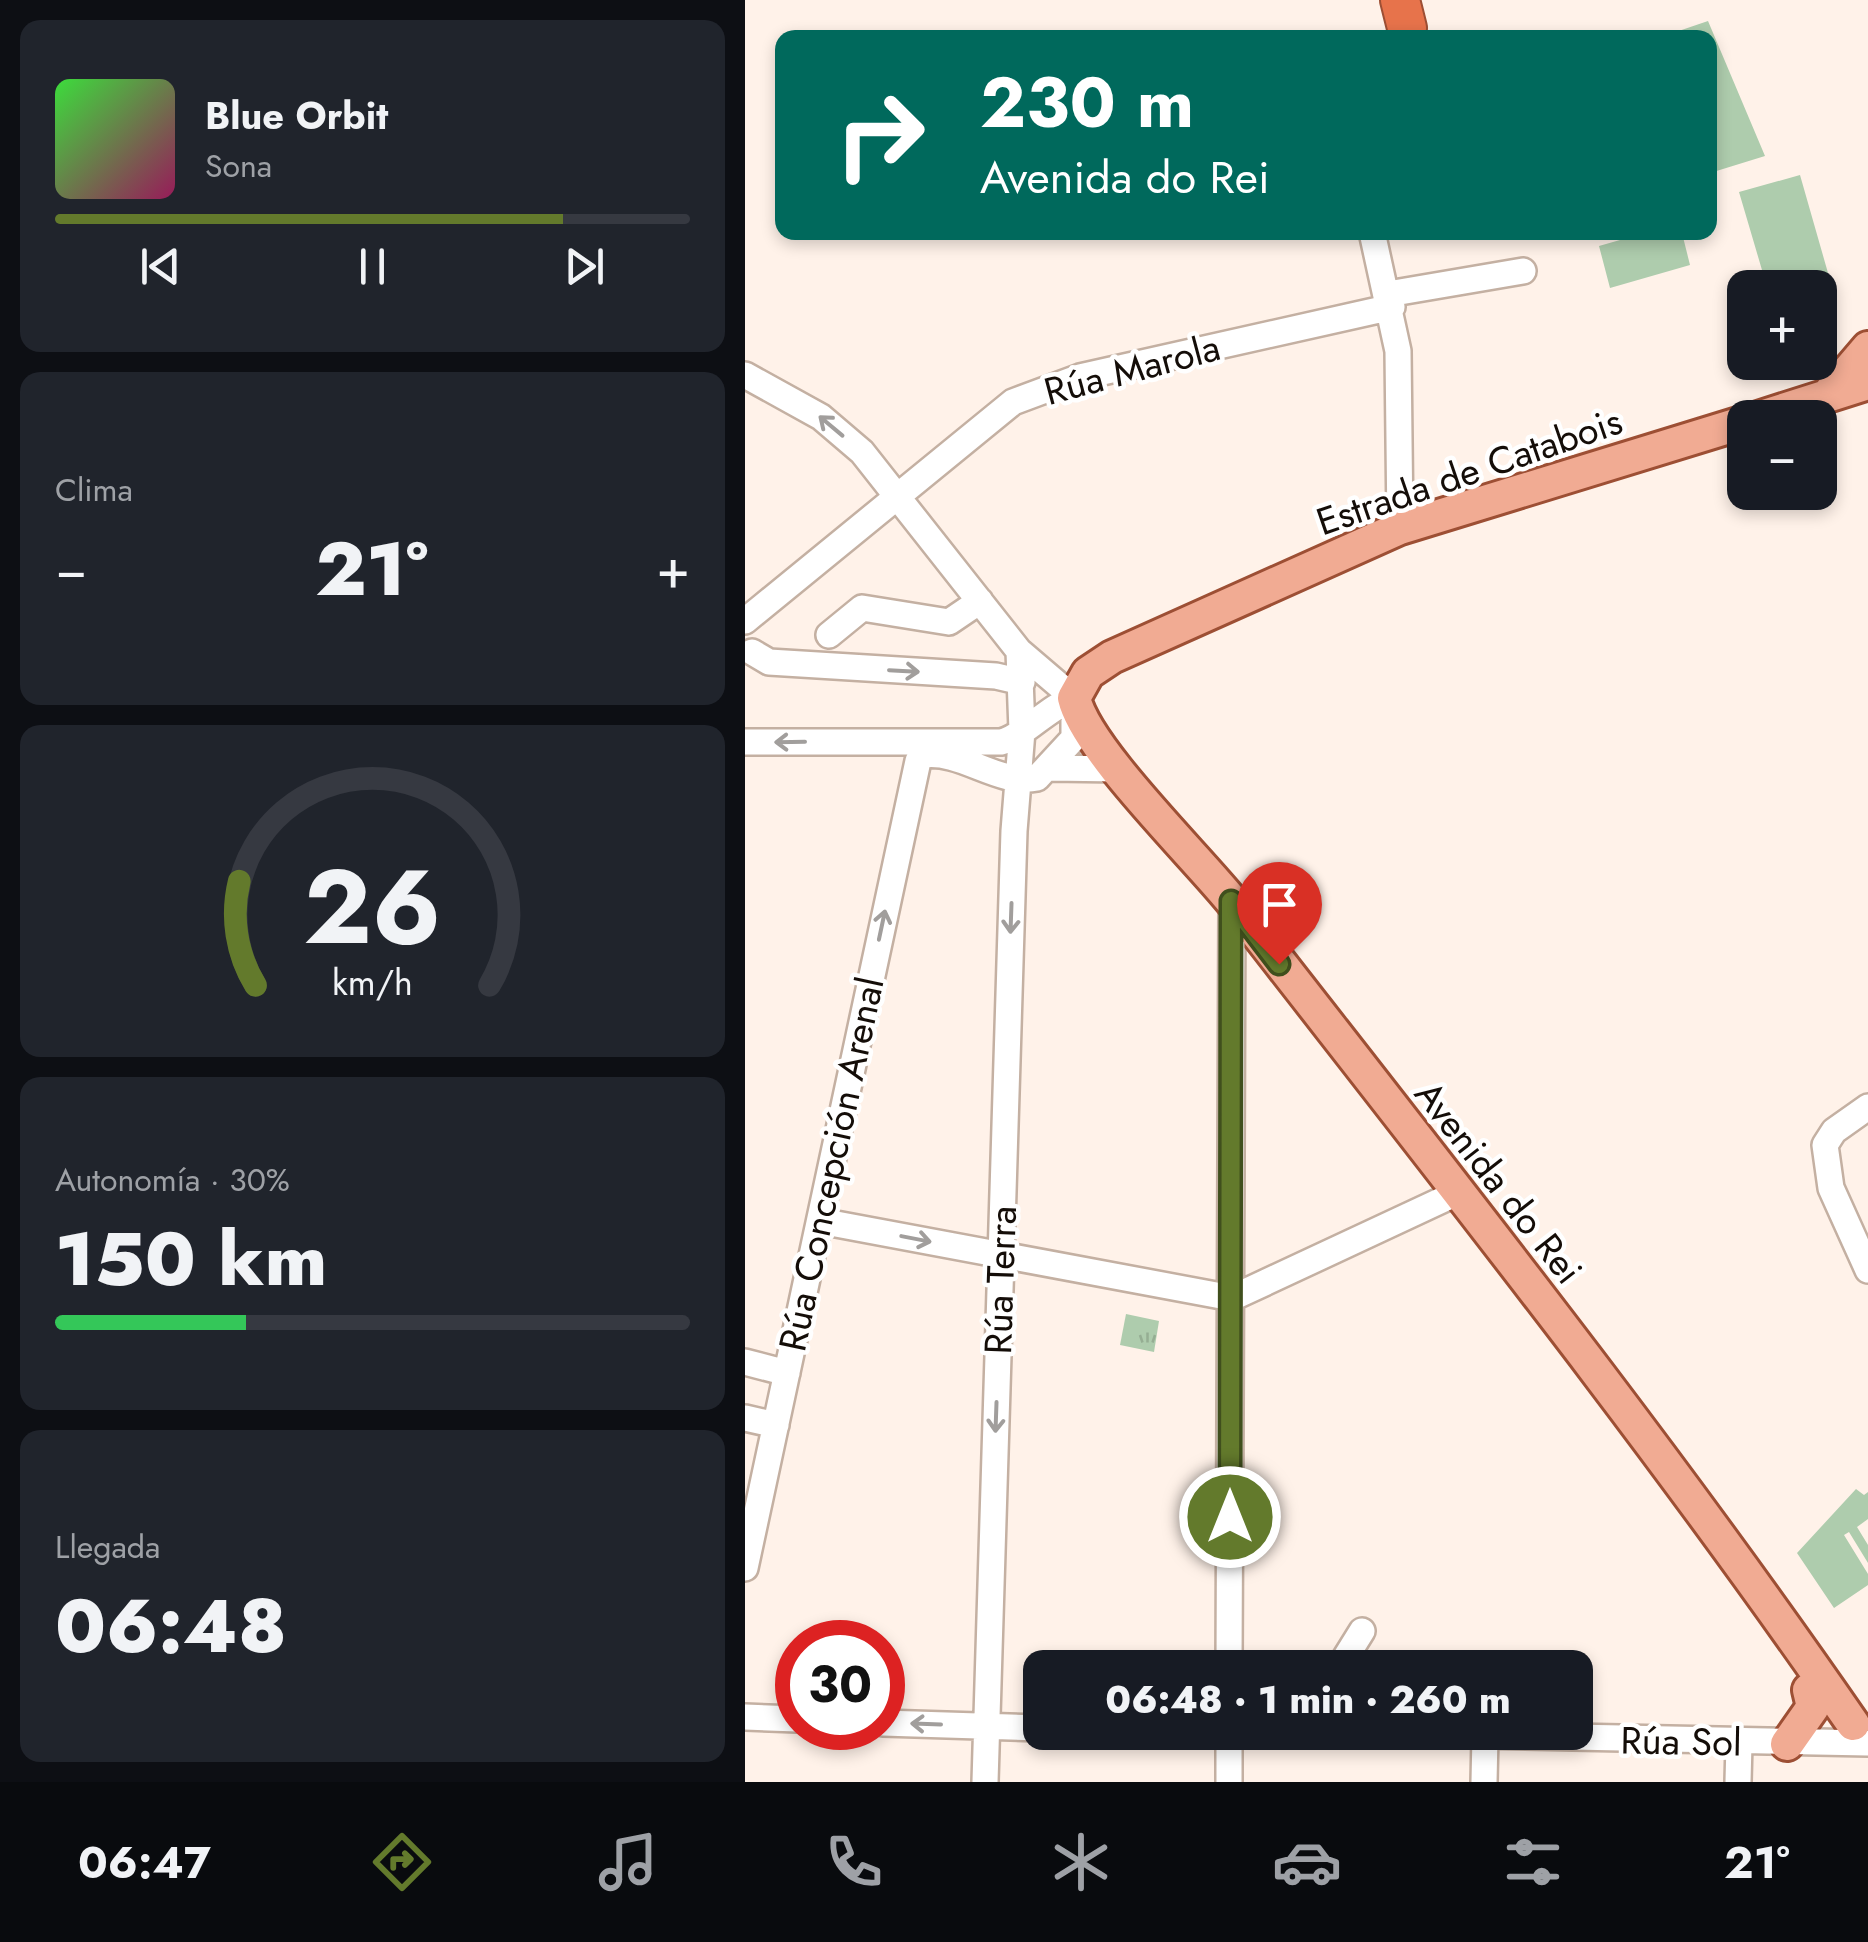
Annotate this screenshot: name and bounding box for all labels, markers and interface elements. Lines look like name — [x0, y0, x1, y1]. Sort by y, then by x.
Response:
text: 230 m — [980, 52, 1194, 153]
icon: right — [815, 70, 945, 200]
text: Blue Orbit — [205, 88, 388, 143]
text: Sona — [205, 143, 272, 189]
text: Avenida do Rei — [980, 145, 1270, 210]
icon: previous — [133, 239, 188, 294]
icon: pause — [345, 239, 400, 294]
icon: next — [557, 239, 612, 294]
map controls — [1727, 270, 1837, 510]
button: + — [1727, 270, 1837, 380]
street label: Rúa Marola — [1038, 319, 1226, 419]
street label: Estrada de Catabois — [1309, 393, 1629, 549]
button: − — [1727, 400, 1837, 510]
one-way arrow — [819, 415, 844, 438]
text: Clima — [55, 467, 133, 513]
text: 21° — [315, 515, 428, 623]
text: − — [55, 529, 87, 609]
text: + — [656, 529, 690, 609]
one-way arrow — [887, 661, 919, 680]
one-way arrow — [774, 732, 806, 751]
text: 26 — [304, 832, 441, 982]
pin — [1237, 862, 1322, 965]
icon: arrive — [1252, 877, 1307, 932]
one-way arrow — [1002, 901, 1021, 933]
one-way arrow — [874, 910, 892, 942]
text: km/h — [332, 957, 413, 1008]
street label: Rúa Concepción Arenal — [764, 972, 898, 1356]
street label: Avenida do Rei — [1402, 1069, 1596, 1295]
text: Autonomía · 30% — [55, 1157, 290, 1203]
text: 150 km — [55, 1205, 327, 1313]
street label: Rúa Terra — [970, 1205, 1030, 1355]
one-way arrow — [899, 1230, 932, 1249]
one-way arrow — [986, 1401, 1005, 1433]
position arrow — [1178, 1465, 1282, 1569]
text: Llegada — [55, 1524, 161, 1570]
text: 06:48 — [55, 1572, 287, 1680]
speed limit sign: 30 — [775, 1620, 905, 1750]
text: 06:48 · 1 min · 260 m — [1105, 1672, 1511, 1727]
street label: Rúa Sol — [1620, 1712, 1742, 1770]
one-way arrow — [911, 1715, 943, 1734]
icon: directions — [367, 1827, 437, 1897]
icon: music — [593, 1827, 663, 1897]
icon: phone — [819, 1827, 889, 1897]
icon: climate — [1046, 1827, 1116, 1897]
icon: car — [1272, 1827, 1342, 1897]
icon: filters — [1498, 1827, 1568, 1897]
text: 06:47 — [78, 1830, 211, 1895]
text: 21° — [1724, 1830, 1790, 1895]

